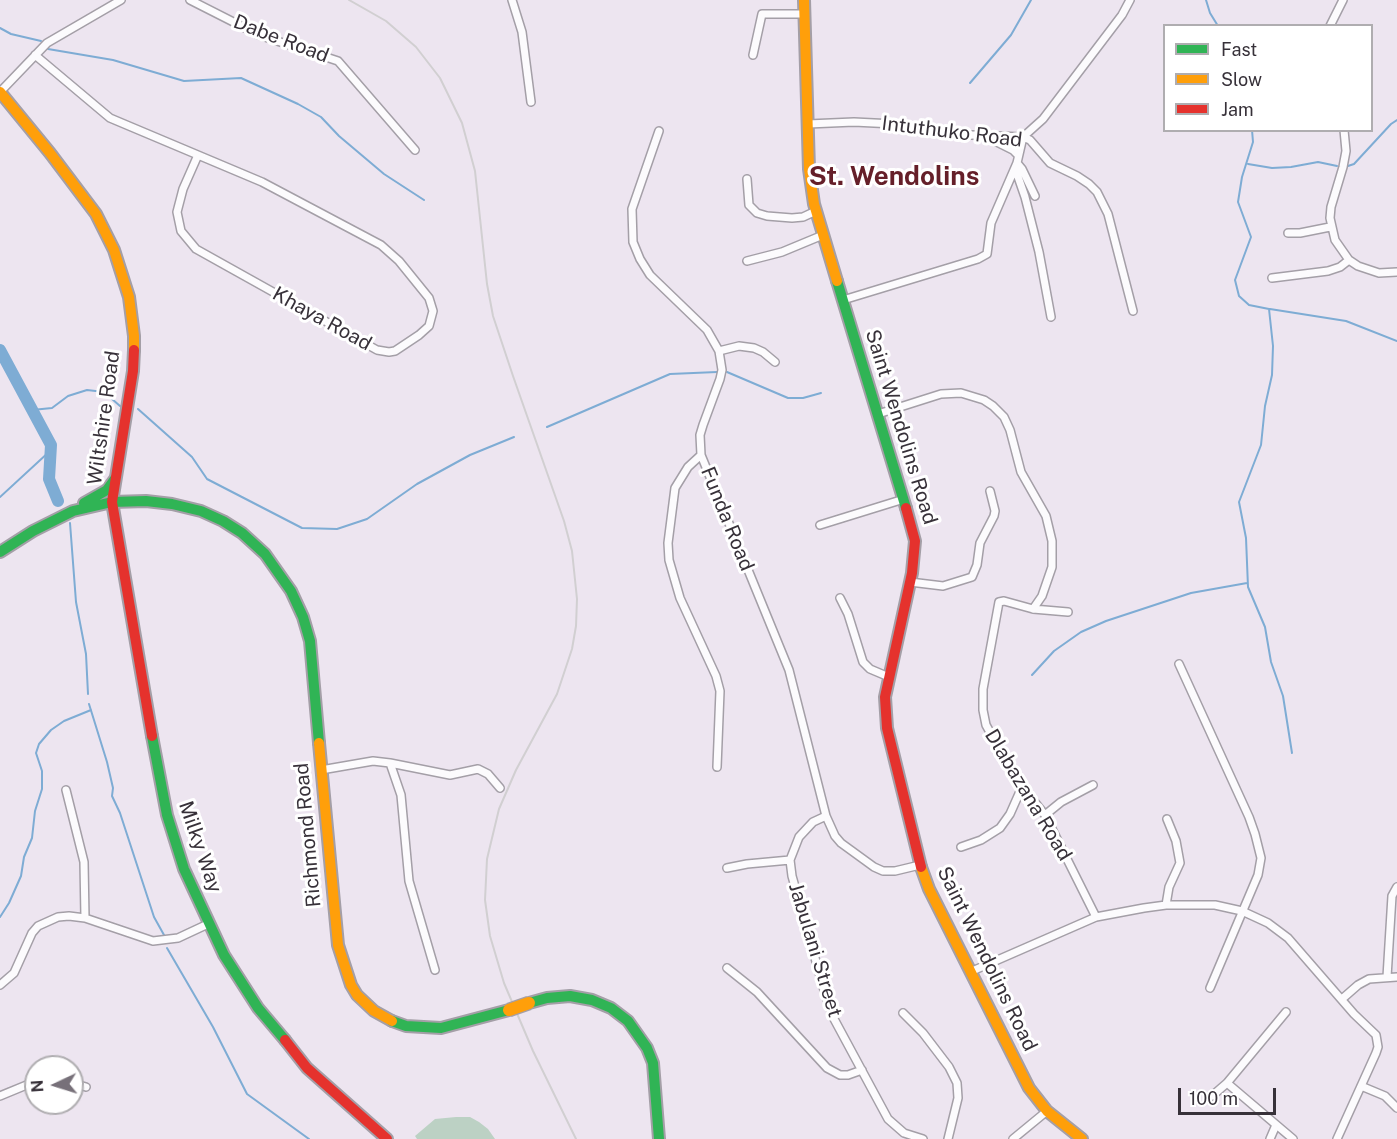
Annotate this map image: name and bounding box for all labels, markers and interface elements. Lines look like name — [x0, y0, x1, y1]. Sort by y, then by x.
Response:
street label: Dabe Road — [230, 10, 332, 68]
legend — [1163, 24, 1373, 132]
text: Fast — [1221, 39, 1257, 60]
text: Slow — [1221, 69, 1262, 90]
text: Jam — [1221, 99, 1254, 120]
street label: Intuthuko Road — [880, 111, 1024, 153]
district label: St. Wendolins — [809, 161, 979, 193]
street label: Khaya Road — [268, 282, 376, 356]
street label: Saint Wendolins Road — [860, 327, 942, 527]
street label: Wiltshire Road — [83, 349, 125, 487]
street label: Funda Road — [695, 463, 759, 575]
street label: Dlabazana Road — [979, 725, 1077, 865]
street label: Richmond Road — [290, 762, 326, 908]
street label: Milky Way — [173, 798, 227, 896]
street label: Saint Wendolins Road — [932, 863, 1042, 1055]
street label: Jabulani Street — [783, 880, 847, 1020]
north arrow — [24, 1055, 84, 1115]
scale bar — [1181, 1076, 1278, 1114]
text: N — [28, 1079, 47, 1093]
text: 100 m — [1189, 1088, 1238, 1109]

